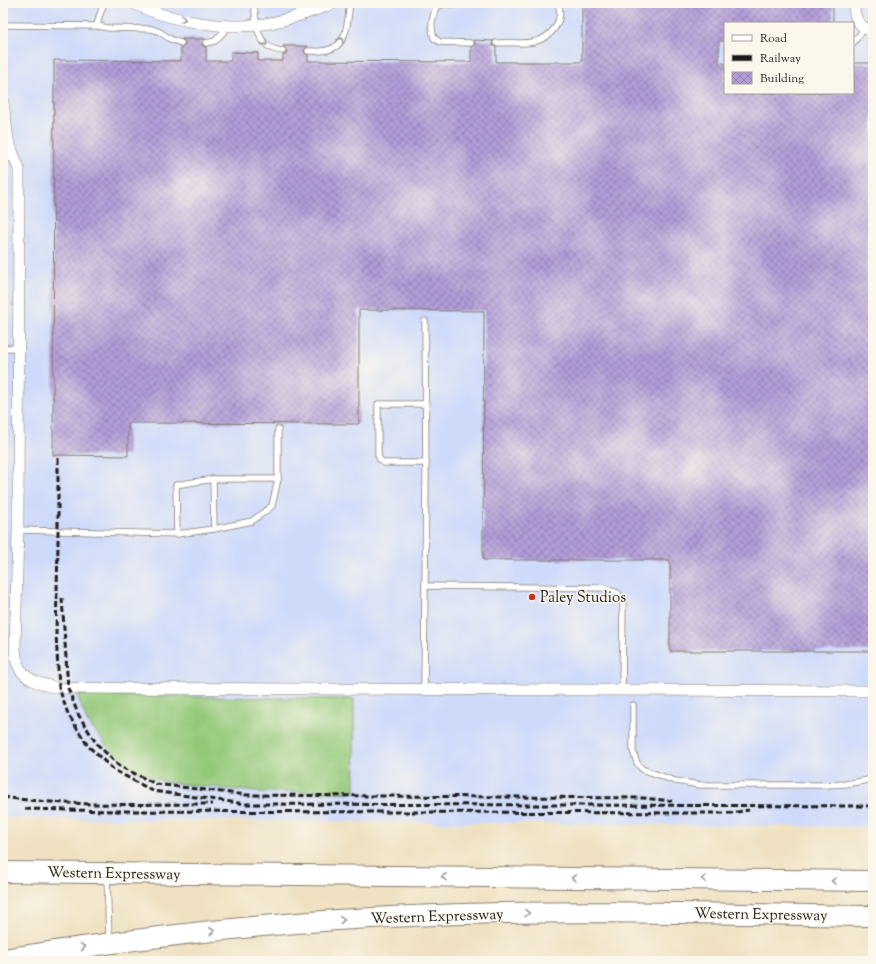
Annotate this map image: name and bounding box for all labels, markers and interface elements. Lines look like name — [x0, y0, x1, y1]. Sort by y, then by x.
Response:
one-way arrow — [180, 15, 187, 23]
legend — [724, 22, 854, 94]
text: Road — [760, 30, 787, 48]
one-way arrow — [337, 37, 344, 44]
one-way arrow — [261, 38, 268, 45]
text: Railway — [760, 50, 801, 68]
text: Building — [760, 70, 804, 88]
place label: Paley Studios — [540, 588, 626, 609]
marker: Paley Studios — [527, 592, 537, 602]
street label: Western Expressway — [47, 863, 181, 886]
one-way arrow — [441, 873, 447, 881]
one-way arrow — [571, 874, 577, 882]
one-way arrow — [701, 875, 707, 883]
one-way arrow — [831, 877, 837, 885]
street label: Western Expressway — [694, 904, 828, 927]
street label: Western Expressway — [370, 905, 504, 930]
one-way arrow — [524, 908, 530, 917]
one-way arrow — [339, 915, 345, 924]
one-way arrow — [209, 926, 215, 935]
one-way arrow — [80, 943, 86, 952]

